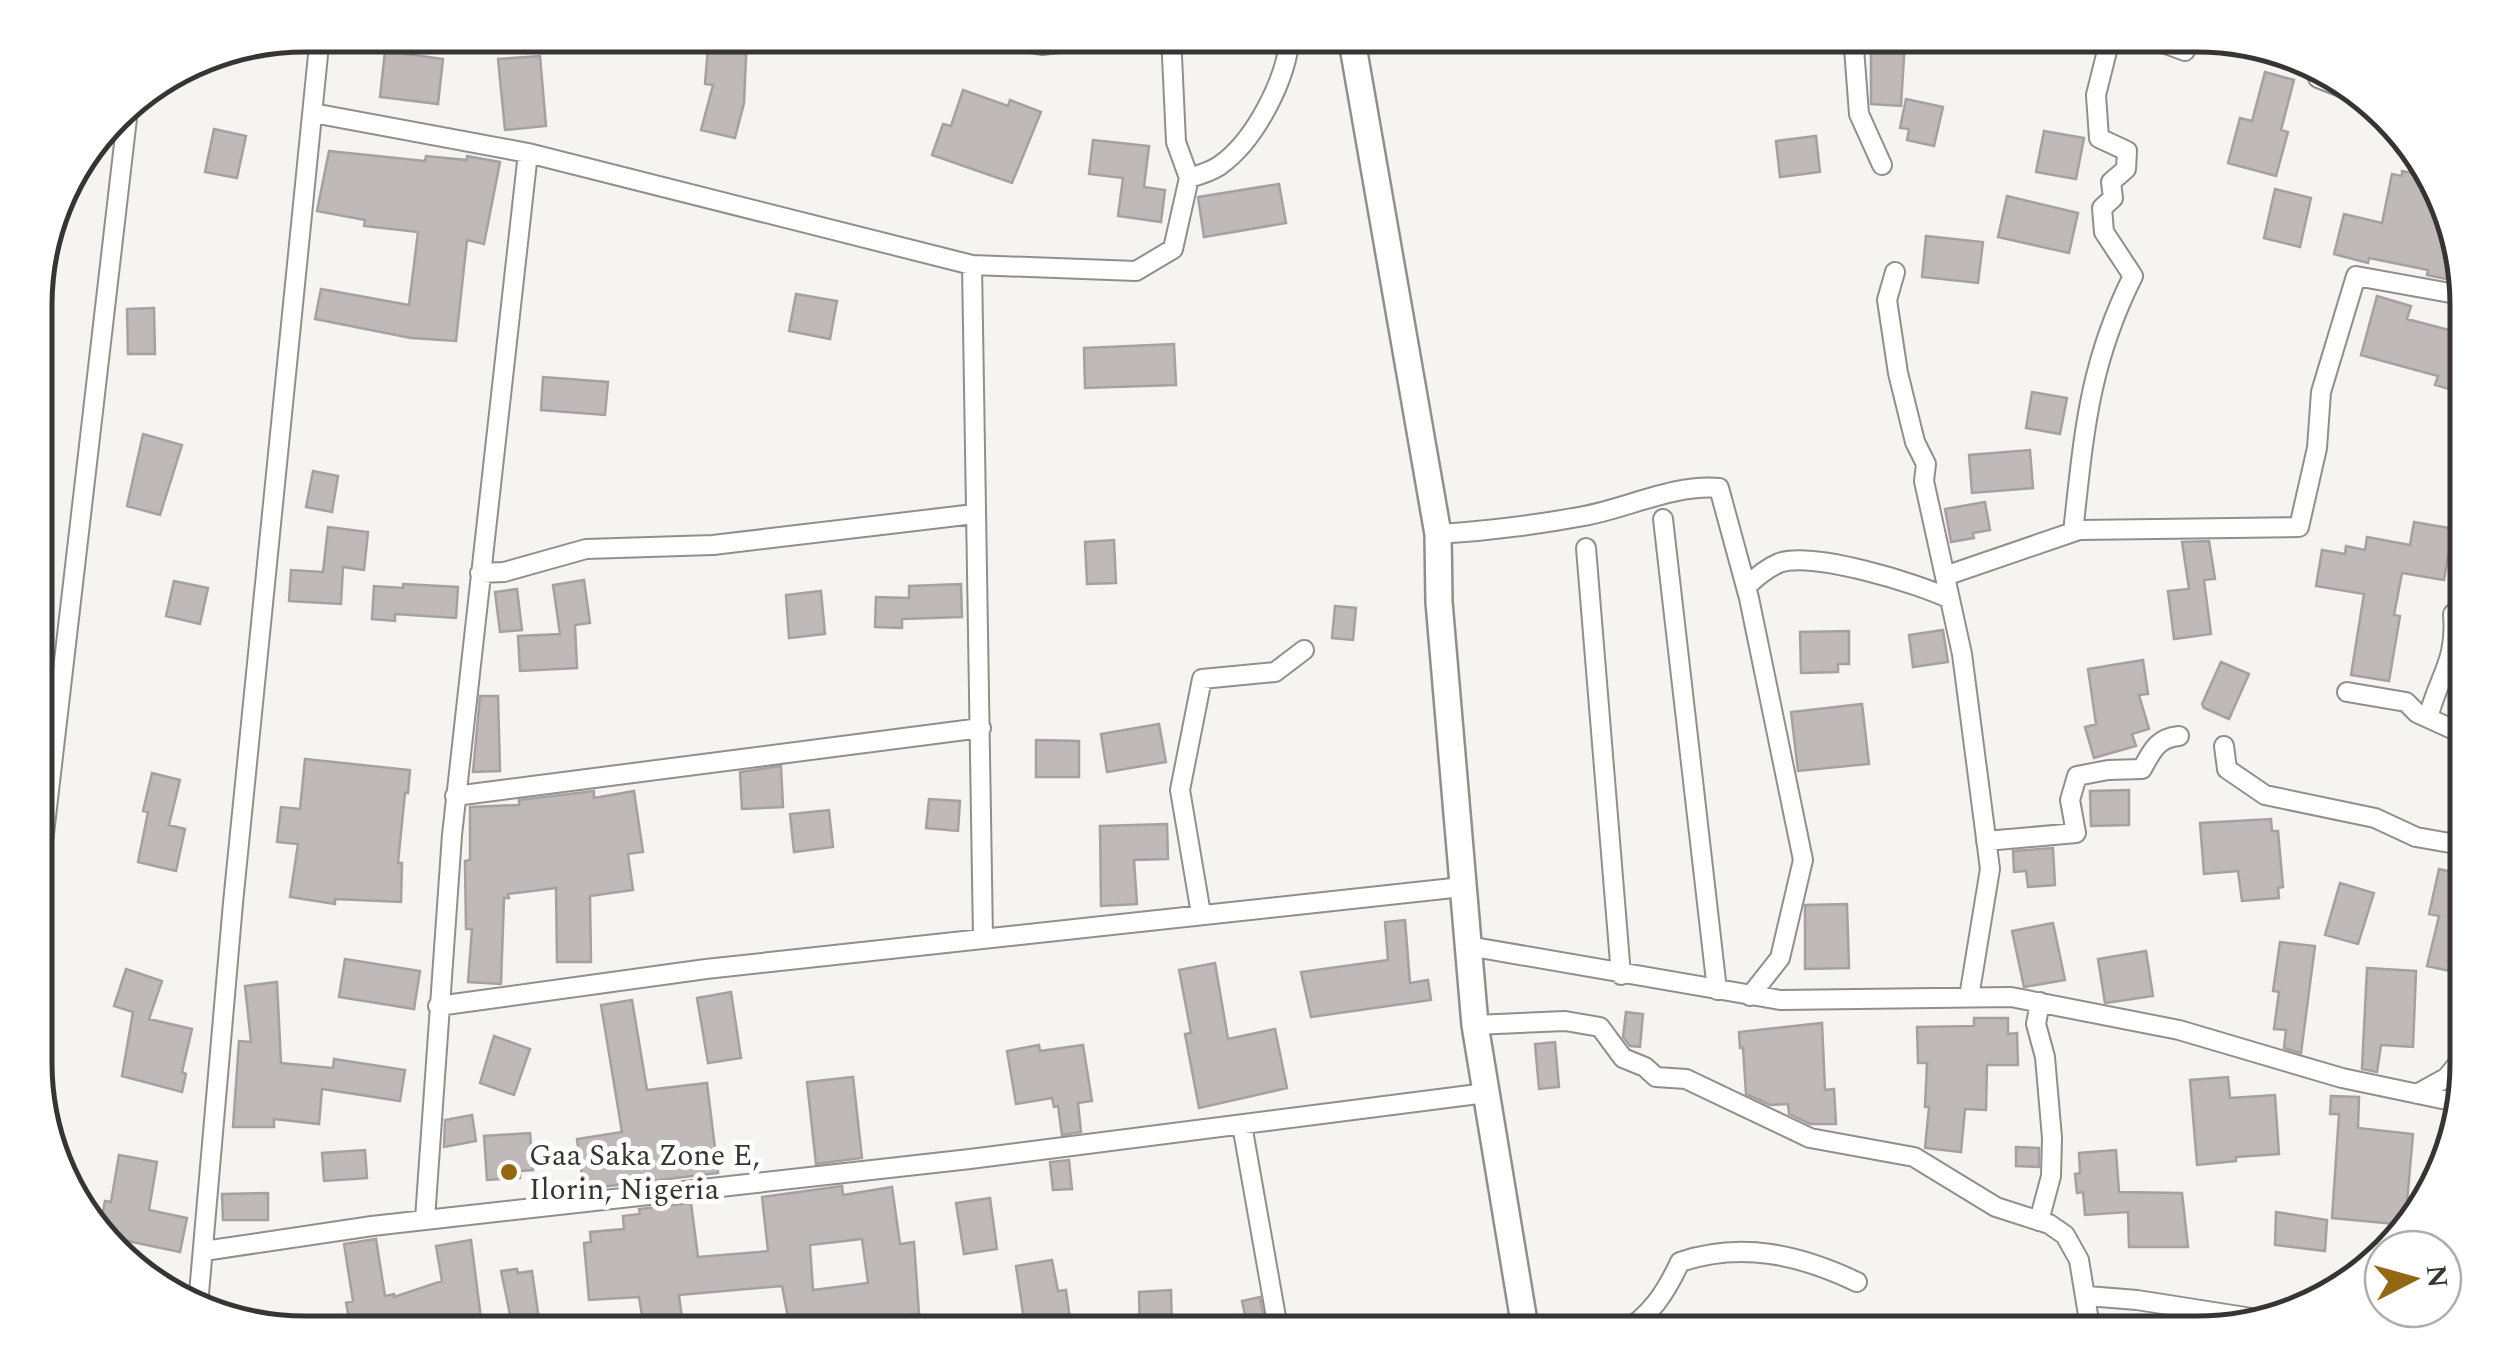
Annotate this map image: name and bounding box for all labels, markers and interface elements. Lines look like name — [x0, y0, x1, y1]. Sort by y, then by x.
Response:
place label: Gaa Saka Zone E, Ilorin, Nigeria — [529, 1133, 760, 1213]
marker: Gaa Saka Zone E, Ilorin, Nigeria — [498, 1161, 520, 1183]
north arrow — [2363, 1229, 2463, 1329]
text: N — [2414, 1263, 2459, 1290]

